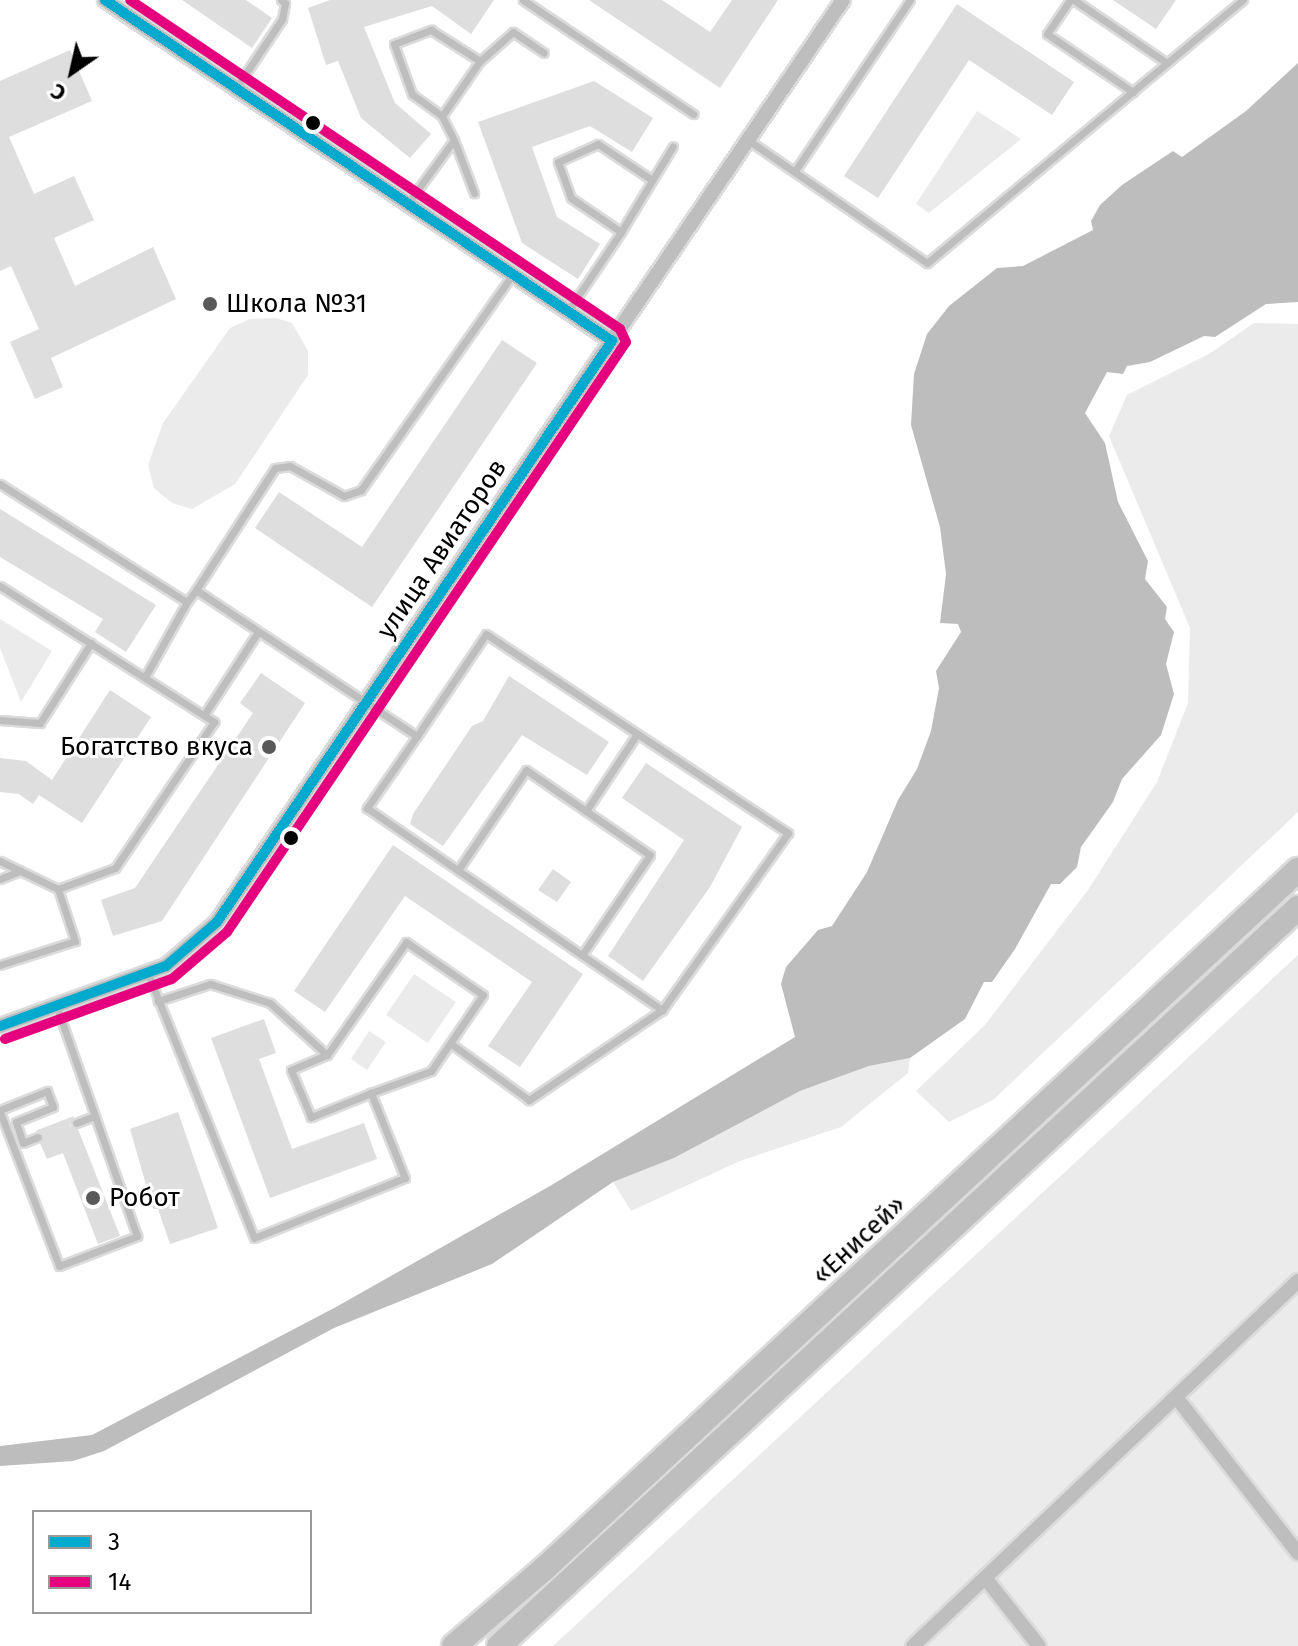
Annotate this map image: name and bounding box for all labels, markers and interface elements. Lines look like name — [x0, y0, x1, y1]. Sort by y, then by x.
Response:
north arrow — [32, 32, 112, 112]
text: С — [46, 78, 71, 107]
unlabelled marker — [305, 115, 321, 131]
place label: Школа №31 — [226, 288, 367, 320]
marker: Школа №31 — [201, 295, 219, 313]
street label: улица Авиаторов — [370, 453, 514, 645]
place label: Богатство вкуса — [60, 731, 253, 763]
marker: Богатство вкуса — [260, 738, 278, 756]
unlabelled marker — [283, 830, 299, 846]
place label: Робот — [109, 1182, 180, 1214]
marker: Робот — [84, 1189, 102, 1207]
street label: «Енисей» — [806, 1189, 912, 1291]
legend — [32, 1510, 312, 1614]
text: 3 — [108, 1528, 120, 1556]
text: 14 — [108, 1568, 131, 1596]

